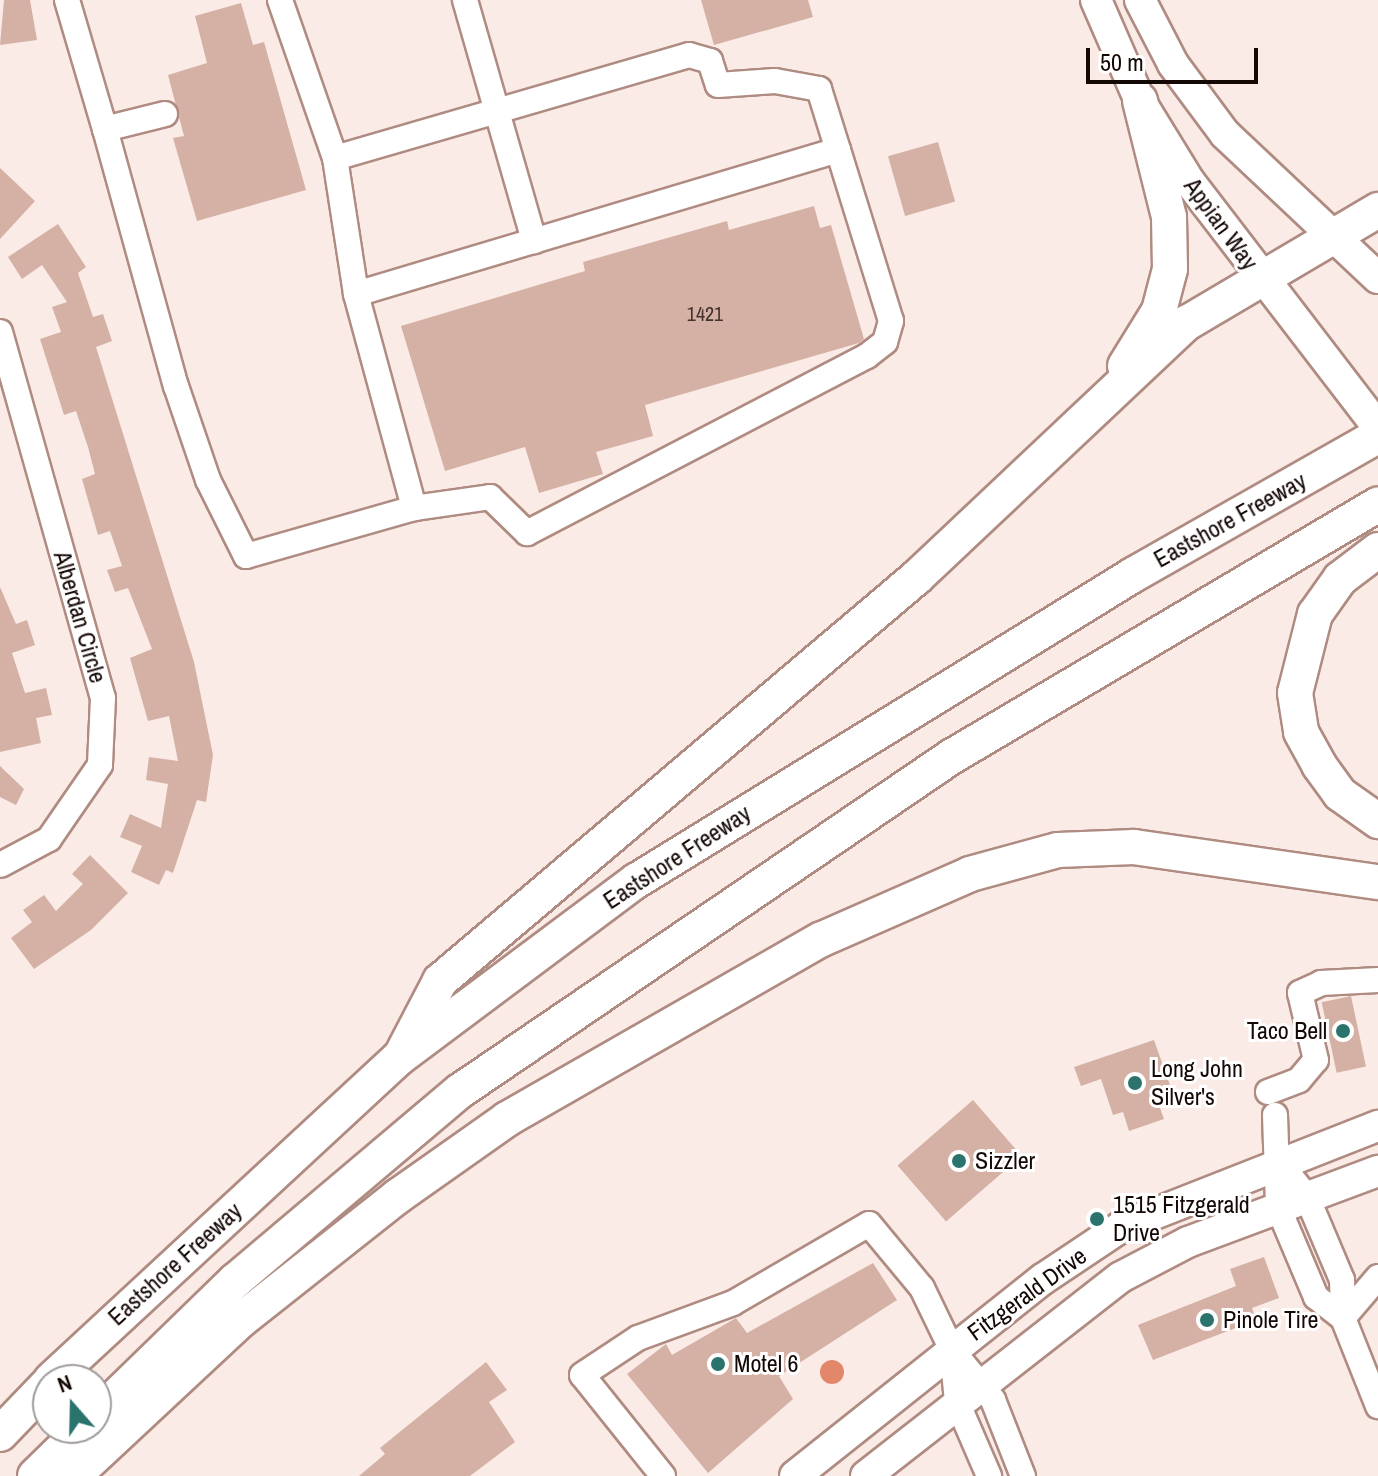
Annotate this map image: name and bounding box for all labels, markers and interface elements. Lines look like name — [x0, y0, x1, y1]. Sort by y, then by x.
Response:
scale bar — [1090, 32, 1262, 82]
text: 50 m — [1100, 46, 1144, 78]
street label: Appian Way — [1178, 172, 1264, 276]
house number: 1421 — [687, 301, 723, 325]
street label: Eastshore Freeway — [1149, 466, 1311, 574]
street label: Alberdan Circle — [47, 548, 113, 686]
street label: Eastshore Freeway — [598, 799, 756, 915]
place label: Taco Bell — [1247, 1017, 1327, 1045]
marker: Taco Bell — [1334, 1022, 1352, 1040]
place label: Long John Silver's — [1151, 1055, 1243, 1111]
marker: Long John Silver's — [1126, 1074, 1144, 1092]
place label: Sizzler — [975, 1147, 1035, 1175]
marker: Sizzler — [950, 1152, 968, 1170]
place label: 1515 Fitzgerald Drive — [1113, 1191, 1250, 1247]
street label: Eastshore Freeway — [102, 1197, 248, 1331]
marker: 1515 Fitzgerald Drive — [1088, 1210, 1106, 1228]
street label: Fitzgerald Drive — [962, 1241, 1092, 1347]
place label: Pinole Tire — [1223, 1306, 1319, 1334]
marker: Pinole Tire — [1198, 1311, 1216, 1329]
place label: Motel 6 — [734, 1350, 799, 1378]
marker: Motel 6 — [709, 1355, 727, 1373]
north arrow — [32, 1364, 112, 1444]
text: N — [53, 1367, 76, 1400]

